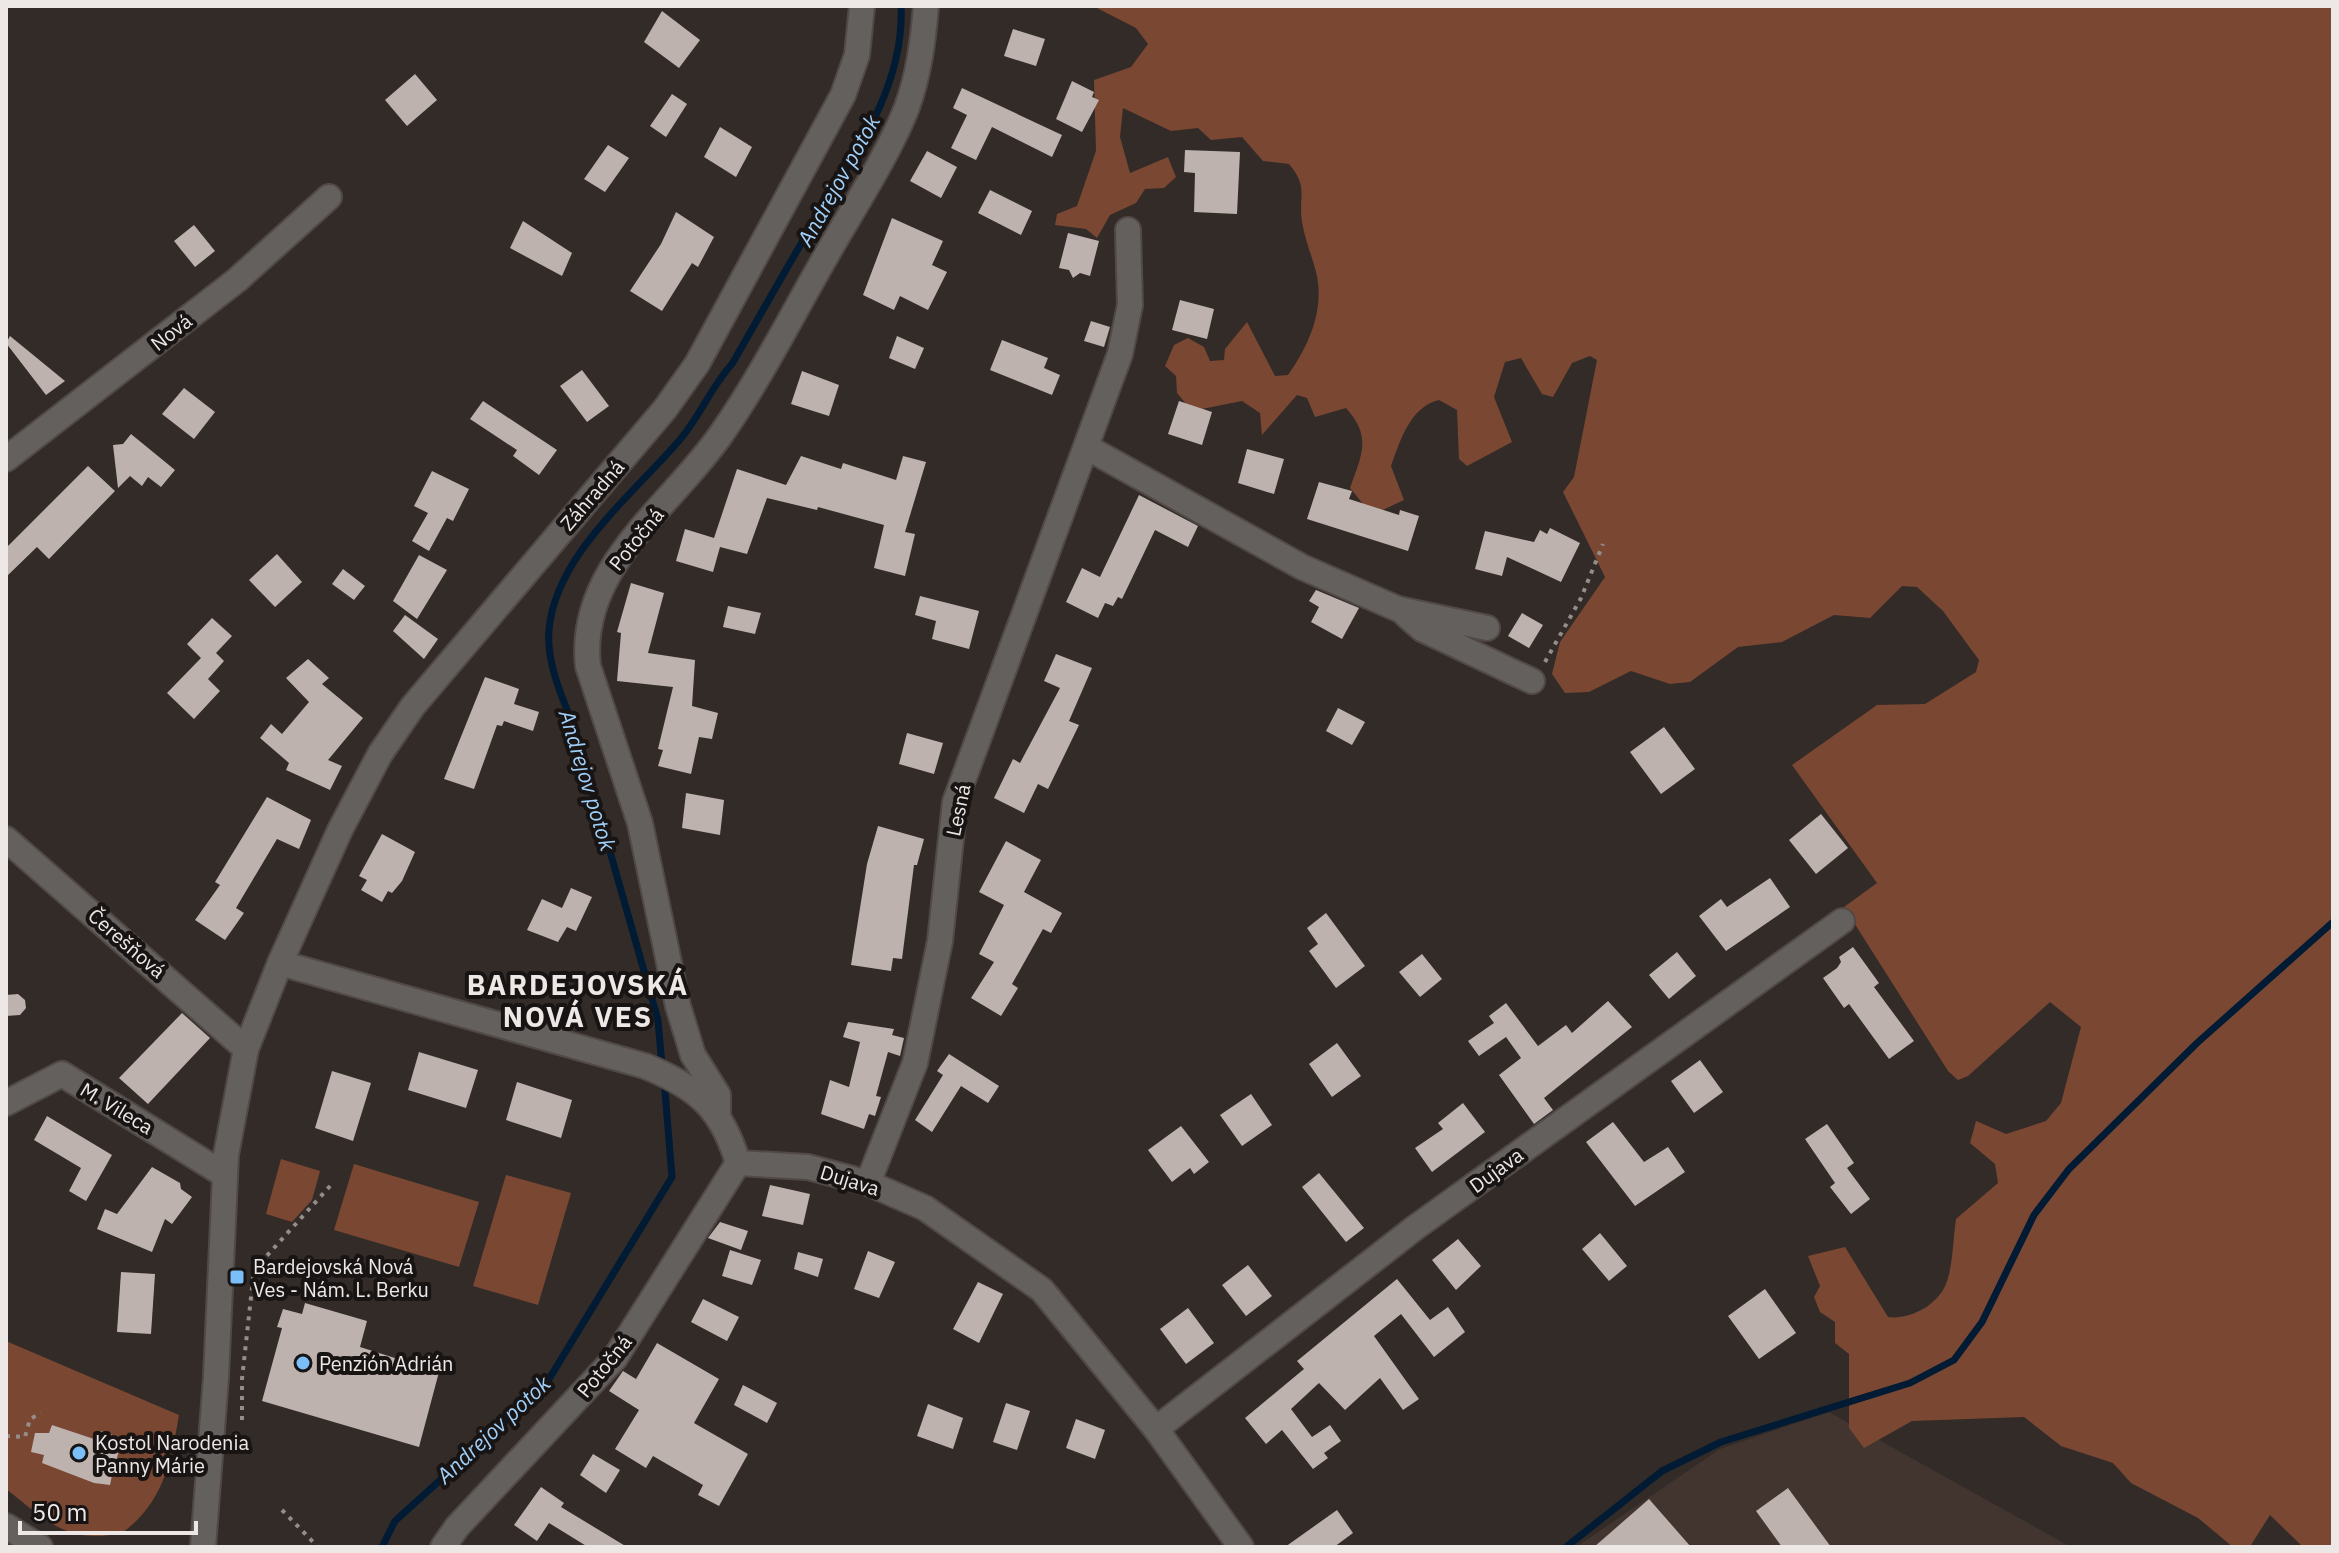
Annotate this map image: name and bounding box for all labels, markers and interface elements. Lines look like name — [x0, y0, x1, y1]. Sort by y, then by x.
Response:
water label: Andrejov potok — [789, 109, 886, 252]
street label: Nová — [145, 307, 197, 357]
street label: Záhradná — [554, 454, 630, 536]
street label: Potočná — [602, 502, 670, 576]
water label: Andrejov potok — [552, 705, 623, 855]
street label: Lesná — [939, 781, 977, 839]
street label: Čerešňová — [83, 902, 172, 984]
district label: BARDEJOVSKÁ NOVÁ VES — [467, 966, 689, 1035]
street label: M. Vileca — [75, 1076, 159, 1141]
street label: Dujava — [1464, 1141, 1529, 1199]
street label: Dujava — [817, 1158, 883, 1202]
place label: Bardejovská Nová Ves - Nám. L. Berku — [253, 1253, 429, 1303]
marker: Bardejovská Nová Ves - Nám. L. Berku — [228, 1268, 246, 1286]
street label: Potočná — [570, 1329, 638, 1403]
place label: Penzión Adrián — [319, 1350, 453, 1377]
marker: Penzión Adrián — [294, 1354, 312, 1372]
water label: Andrejov potok — [429, 1368, 557, 1490]
place label: Kostol Narodenia Panny Márie — [95, 1429, 249, 1479]
marker: Kostol Narodenia Panny Márie — [70, 1444, 88, 1462]
scale bar — [20, 1485, 196, 1535]
text: 50 m — [32, 1496, 87, 1528]

